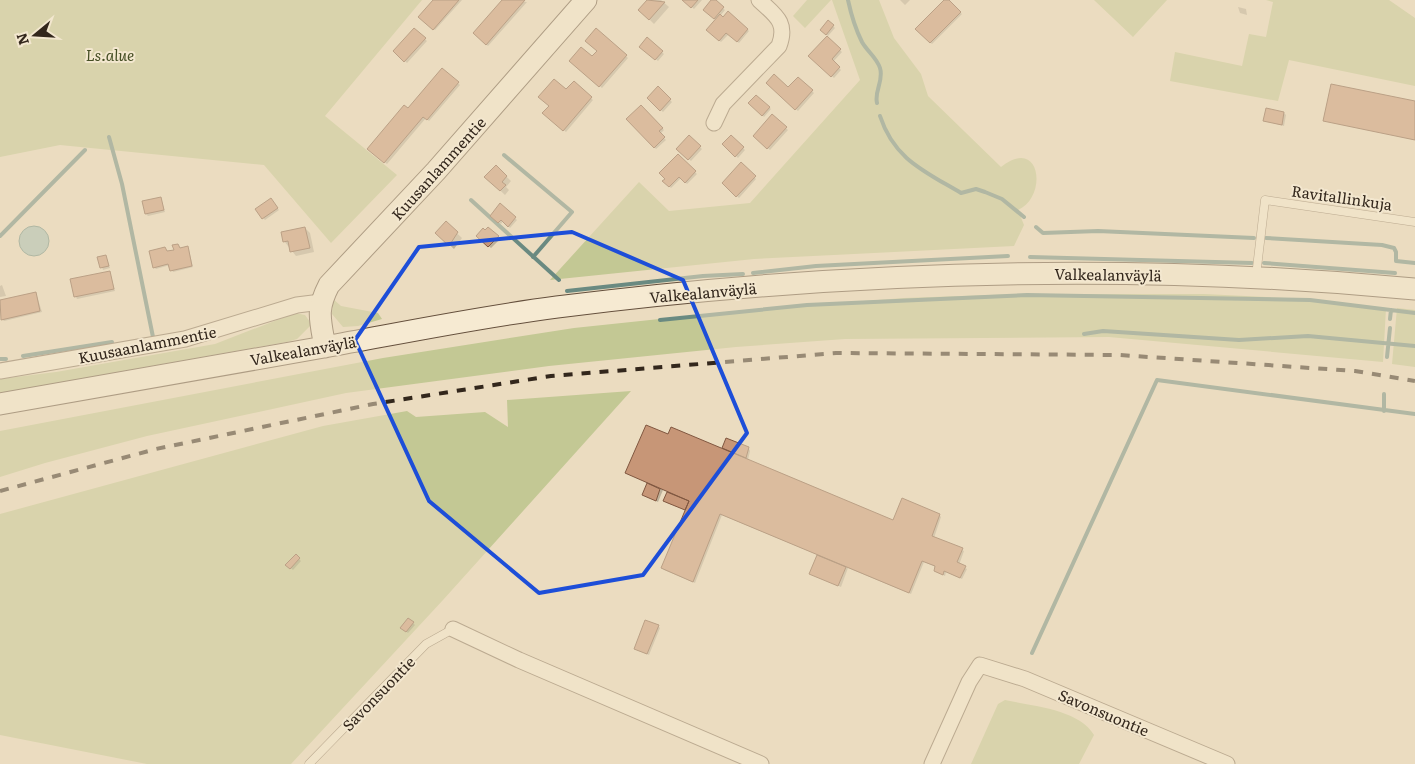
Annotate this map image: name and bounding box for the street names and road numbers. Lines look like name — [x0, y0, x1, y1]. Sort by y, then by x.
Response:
street label: Kuusanlammentie — [385, 111, 491, 225]
street label: Ravitallinkuja — [1290, 179, 1395, 216]
street label: Valkealanväylä — [1054, 262, 1163, 286]
street label: Valkealanväylä — [648, 276, 758, 308]
street label: Kuusaanlammentie — [76, 319, 218, 369]
street label: Valkealanväylä — [248, 329, 359, 371]
street label: Savonsuontie — [336, 650, 420, 736]
street label: Savonsuontie — [1055, 683, 1153, 742]

